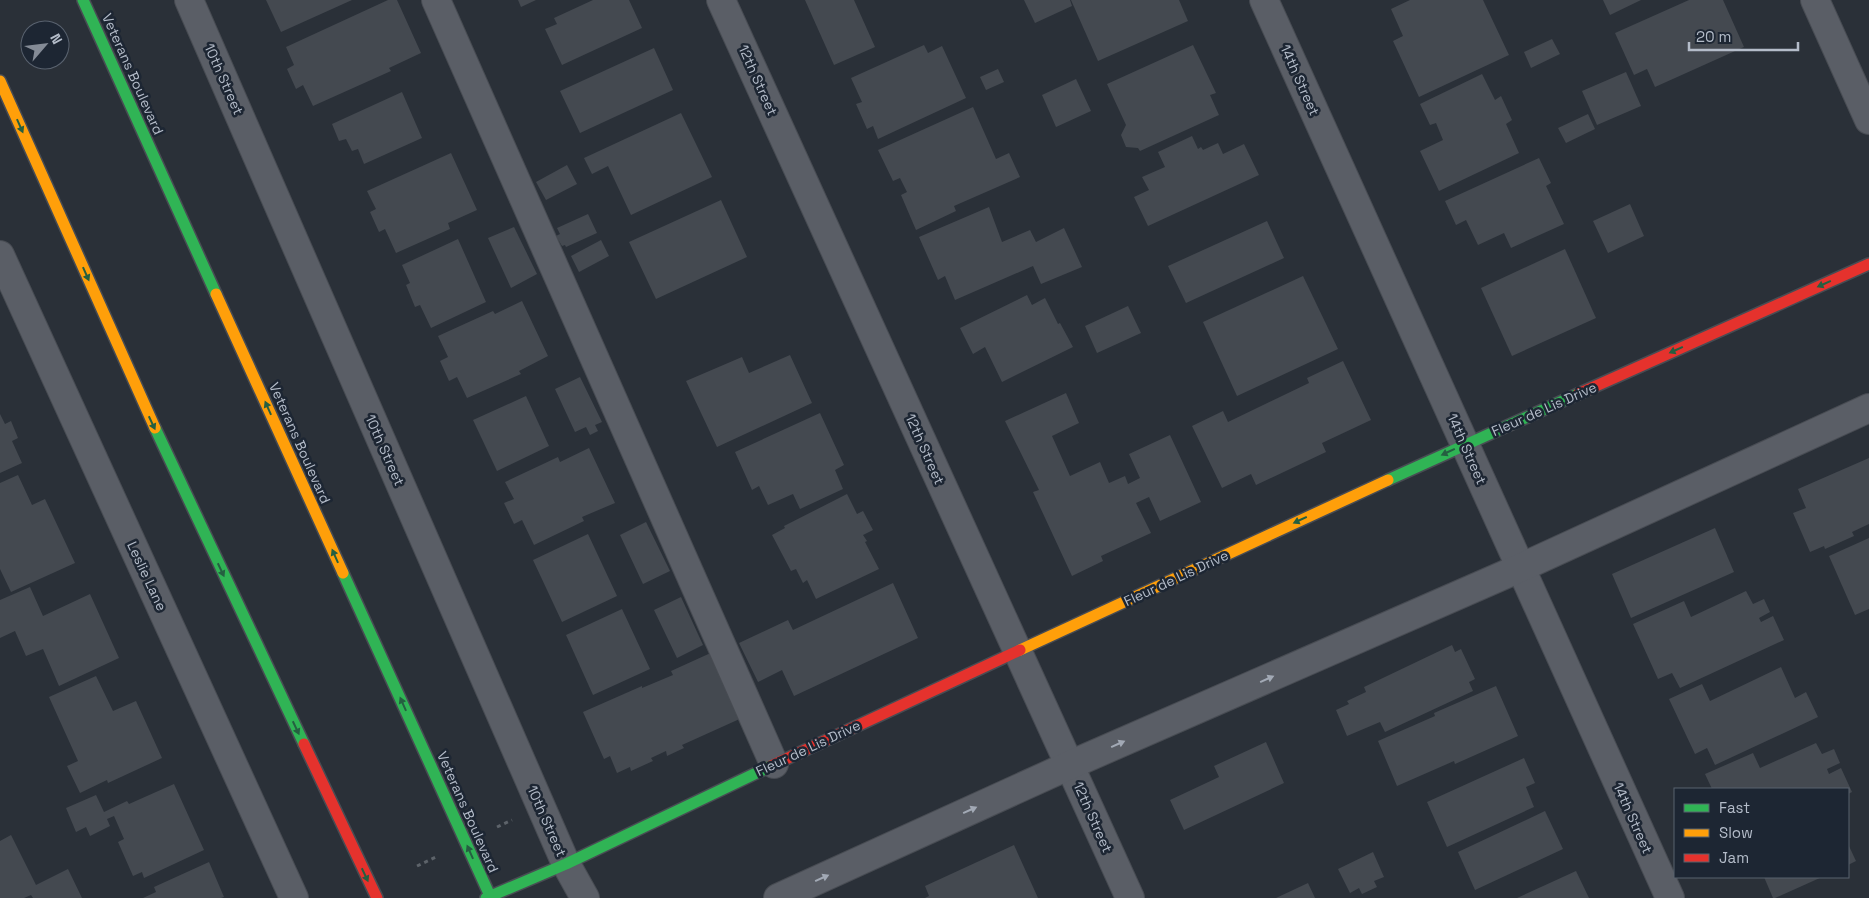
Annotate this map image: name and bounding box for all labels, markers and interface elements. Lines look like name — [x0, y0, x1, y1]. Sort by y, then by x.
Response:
street label: Veterans Boulevard — [98, 11, 168, 137]
north arrow — [20, 20, 70, 70]
scale bar — [1689, 20, 1798, 52]
text: 20 m — [1696, 27, 1731, 46]
text: N — [46, 31, 67, 47]
street label: 10th Street — [200, 41, 248, 117]
street label: 12th Street — [734, 42, 782, 118]
street label: 14th Street — [1276, 42, 1324, 118]
one-way arrow — [16, 119, 24, 133]
one-way arrow — [82, 267, 90, 281]
one-way arrow — [1817, 280, 1831, 288]
one-way arrow — [1669, 347, 1683, 355]
street label: Fleur de Lis Drive — [1489, 378, 1599, 440]
street label: Veterans Boulevard — [265, 380, 335, 506]
one-way arrow — [264, 401, 272, 415]
street label: 12th Street — [901, 411, 949, 487]
street label: 14th Street — [1443, 411, 1491, 487]
street label: 10th Street — [361, 412, 409, 488]
one-way arrow — [148, 415, 157, 430]
one-way arrow — [1441, 449, 1455, 457]
one-way arrow — [1293, 517, 1307, 525]
street label: Leslie Lane — [123, 538, 171, 614]
street label: Fleur de Lis Drive — [1121, 546, 1231, 610]
one-way arrow — [331, 549, 339, 563]
one-way arrow — [217, 562, 226, 577]
one-way arrow — [1260, 674, 1274, 682]
one-way arrow — [398, 697, 406, 711]
street label: Fleur de Lis Drive — [753, 716, 863, 780]
one-way arrow — [292, 721, 300, 735]
one-way arrow — [1111, 739, 1125, 747]
street label: Veterans Boulevard — [433, 749, 503, 875]
street label: 12th Street — [1069, 779, 1117, 855]
street label: 14th Street — [1609, 780, 1657, 856]
street label: 10th Street — [523, 783, 571, 859]
legend — [1674, 788, 1849, 878]
text: Fast — [1719, 798, 1750, 817]
one-way arrow — [963, 806, 977, 814]
text: Slow — [1719, 823, 1753, 842]
one-way arrow — [465, 845, 473, 859]
text: Jam — [1719, 848, 1749, 867]
one-way arrow — [362, 868, 370, 882]
one-way arrow — [815, 873, 829, 881]

